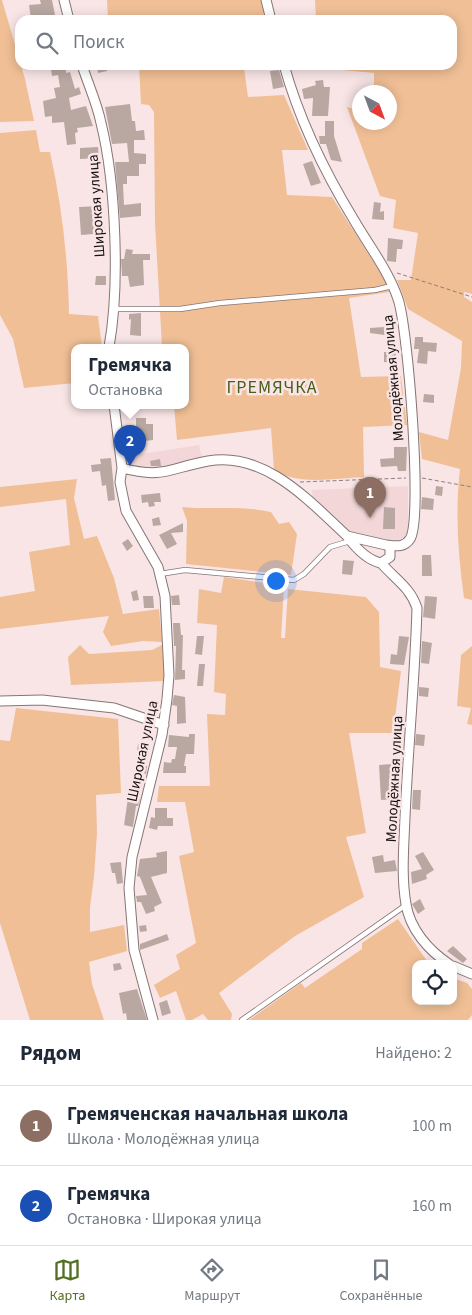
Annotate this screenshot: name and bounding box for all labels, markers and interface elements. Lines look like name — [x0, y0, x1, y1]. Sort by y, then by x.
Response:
search box — [15, 15, 457, 70]
icon: search — [33, 29, 61, 57]
text: Поиск — [73, 29, 124, 56]
north arrow — [352, 85, 397, 130]
street label: Широкая улица — [82, 154, 111, 258]
street label: Молодёжная улица — [378, 314, 409, 442]
popup — [71, 344, 189, 409]
text: Гремячка — [88, 352, 172, 379]
district label: ГРЕМЯЧКА — [226, 375, 318, 400]
text: Остановка — [88, 379, 163, 401]
pin: 2 — [114, 425, 146, 466]
pin: 1 — [354, 477, 386, 518]
your location — [263, 568, 289, 594]
street label: Широкая улица — [122, 699, 163, 804]
street label: Молодёжная улица — [381, 715, 408, 843]
map controls — [412, 960, 457, 1005]
button: locate — [412, 960, 457, 1005]
text: Рядом — [20, 1038, 81, 1068]
text: Найдено: 2 — [375, 1042, 452, 1064]
text: Гремяченская начальная школа — [67, 1101, 348, 1128]
text: 1 — [32, 1115, 40, 1137]
text: 100 m — [412, 1115, 452, 1137]
text: Школа · Молодёжная улица — [67, 1128, 260, 1150]
text: Гремячка — [67, 1181, 150, 1208]
text: 2 — [32, 1195, 40, 1217]
text: 160 m — [412, 1195, 452, 1217]
text: Остановка · Широкая улица — [67, 1208, 262, 1230]
tab: Карта — [49, 1256, 85, 1306]
tab: Маршрут — [184, 1256, 240, 1306]
tab: Сохранённые — [339, 1256, 423, 1306]

